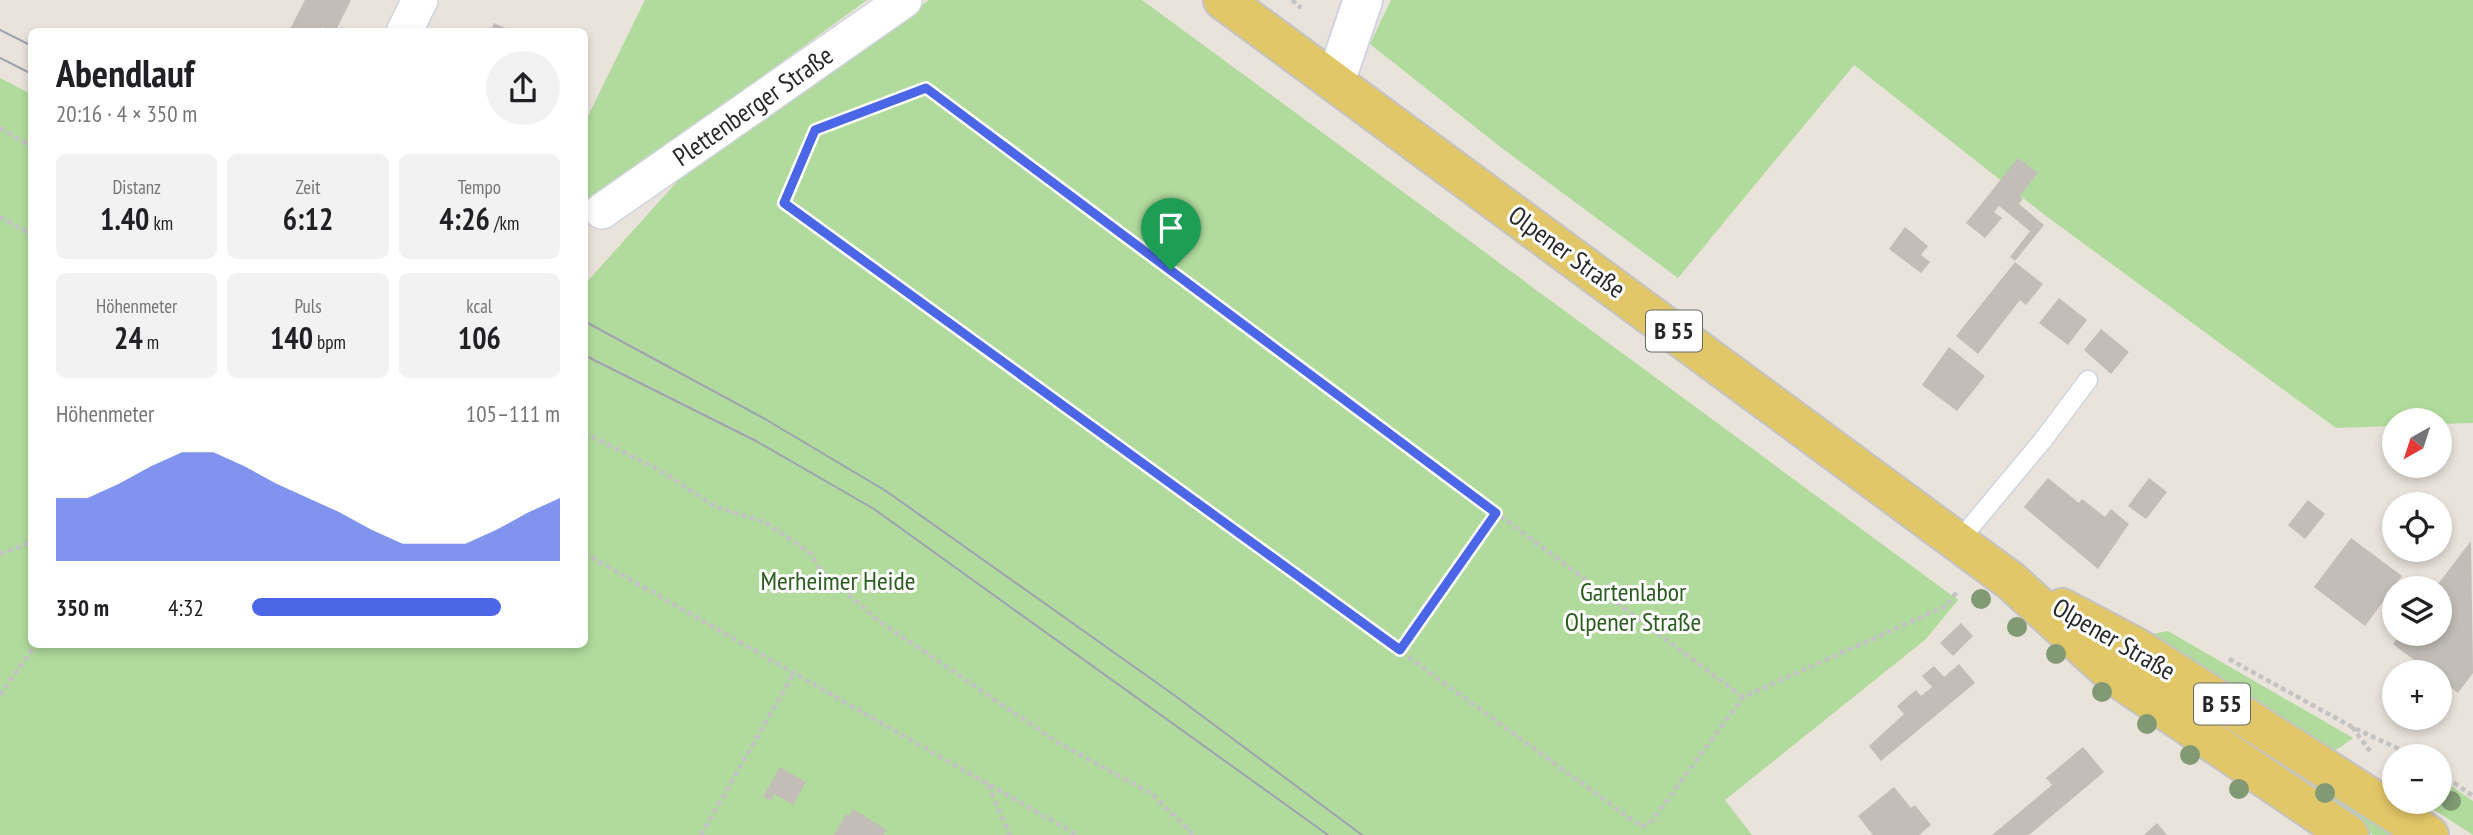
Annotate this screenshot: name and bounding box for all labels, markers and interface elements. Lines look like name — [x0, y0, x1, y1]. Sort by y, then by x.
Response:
street label: Plettenberger Straße — [666, 38, 839, 173]
text: Abendlauf — [56, 48, 194, 97]
button: share — [486, 51, 560, 125]
text: 20:16 · 4 × 350 m — [56, 99, 197, 128]
text: Distanz — [112, 175, 161, 199]
text: Zeit — [296, 175, 320, 199]
text: Tempo — [458, 175, 501, 199]
pin — [1141, 198, 1201, 270]
street label: Olpener Straße — [1502, 198, 1632, 305]
text: 1.40 — [100, 199, 149, 238]
text: 6:12 — [283, 199, 333, 238]
text: 4:26 — [439, 199, 490, 238]
icon: arrive — [1152, 209, 1190, 247]
text: km — [149, 211, 173, 235]
text: /km — [490, 211, 519, 235]
text: Höhenmeter — [96, 294, 177, 318]
text: Puls — [294, 294, 322, 318]
text: kcal — [466, 294, 492, 318]
road number: B 55 — [1646, 310, 1702, 352]
text: 24 — [114, 318, 143, 357]
text: 140 — [270, 318, 313, 357]
text: 106 — [458, 318, 501, 357]
text: m — [143, 330, 159, 354]
text: bpm — [313, 330, 346, 354]
text: Höhenmeter — [56, 399, 154, 428]
text: 105–111 m — [466, 399, 560, 428]
north arrow — [2382, 408, 2452, 478]
map controls — [2382, 408, 2452, 814]
button: locate — [2382, 492, 2452, 562]
park label: Merheimer Heide — [761, 564, 915, 597]
park label: Gartenlabor Olpener Straße — [1565, 575, 1701, 638]
button: layers — [2382, 576, 2452, 646]
street label: Olpener Straße — [2047, 590, 2182, 687]
text: 350 m — [56, 593, 109, 622]
text: 4:32 — [168, 593, 204, 622]
button: + — [2382, 660, 2452, 730]
road number: B 55 — [2194, 684, 2250, 724]
button: − — [2382, 744, 2452, 814]

